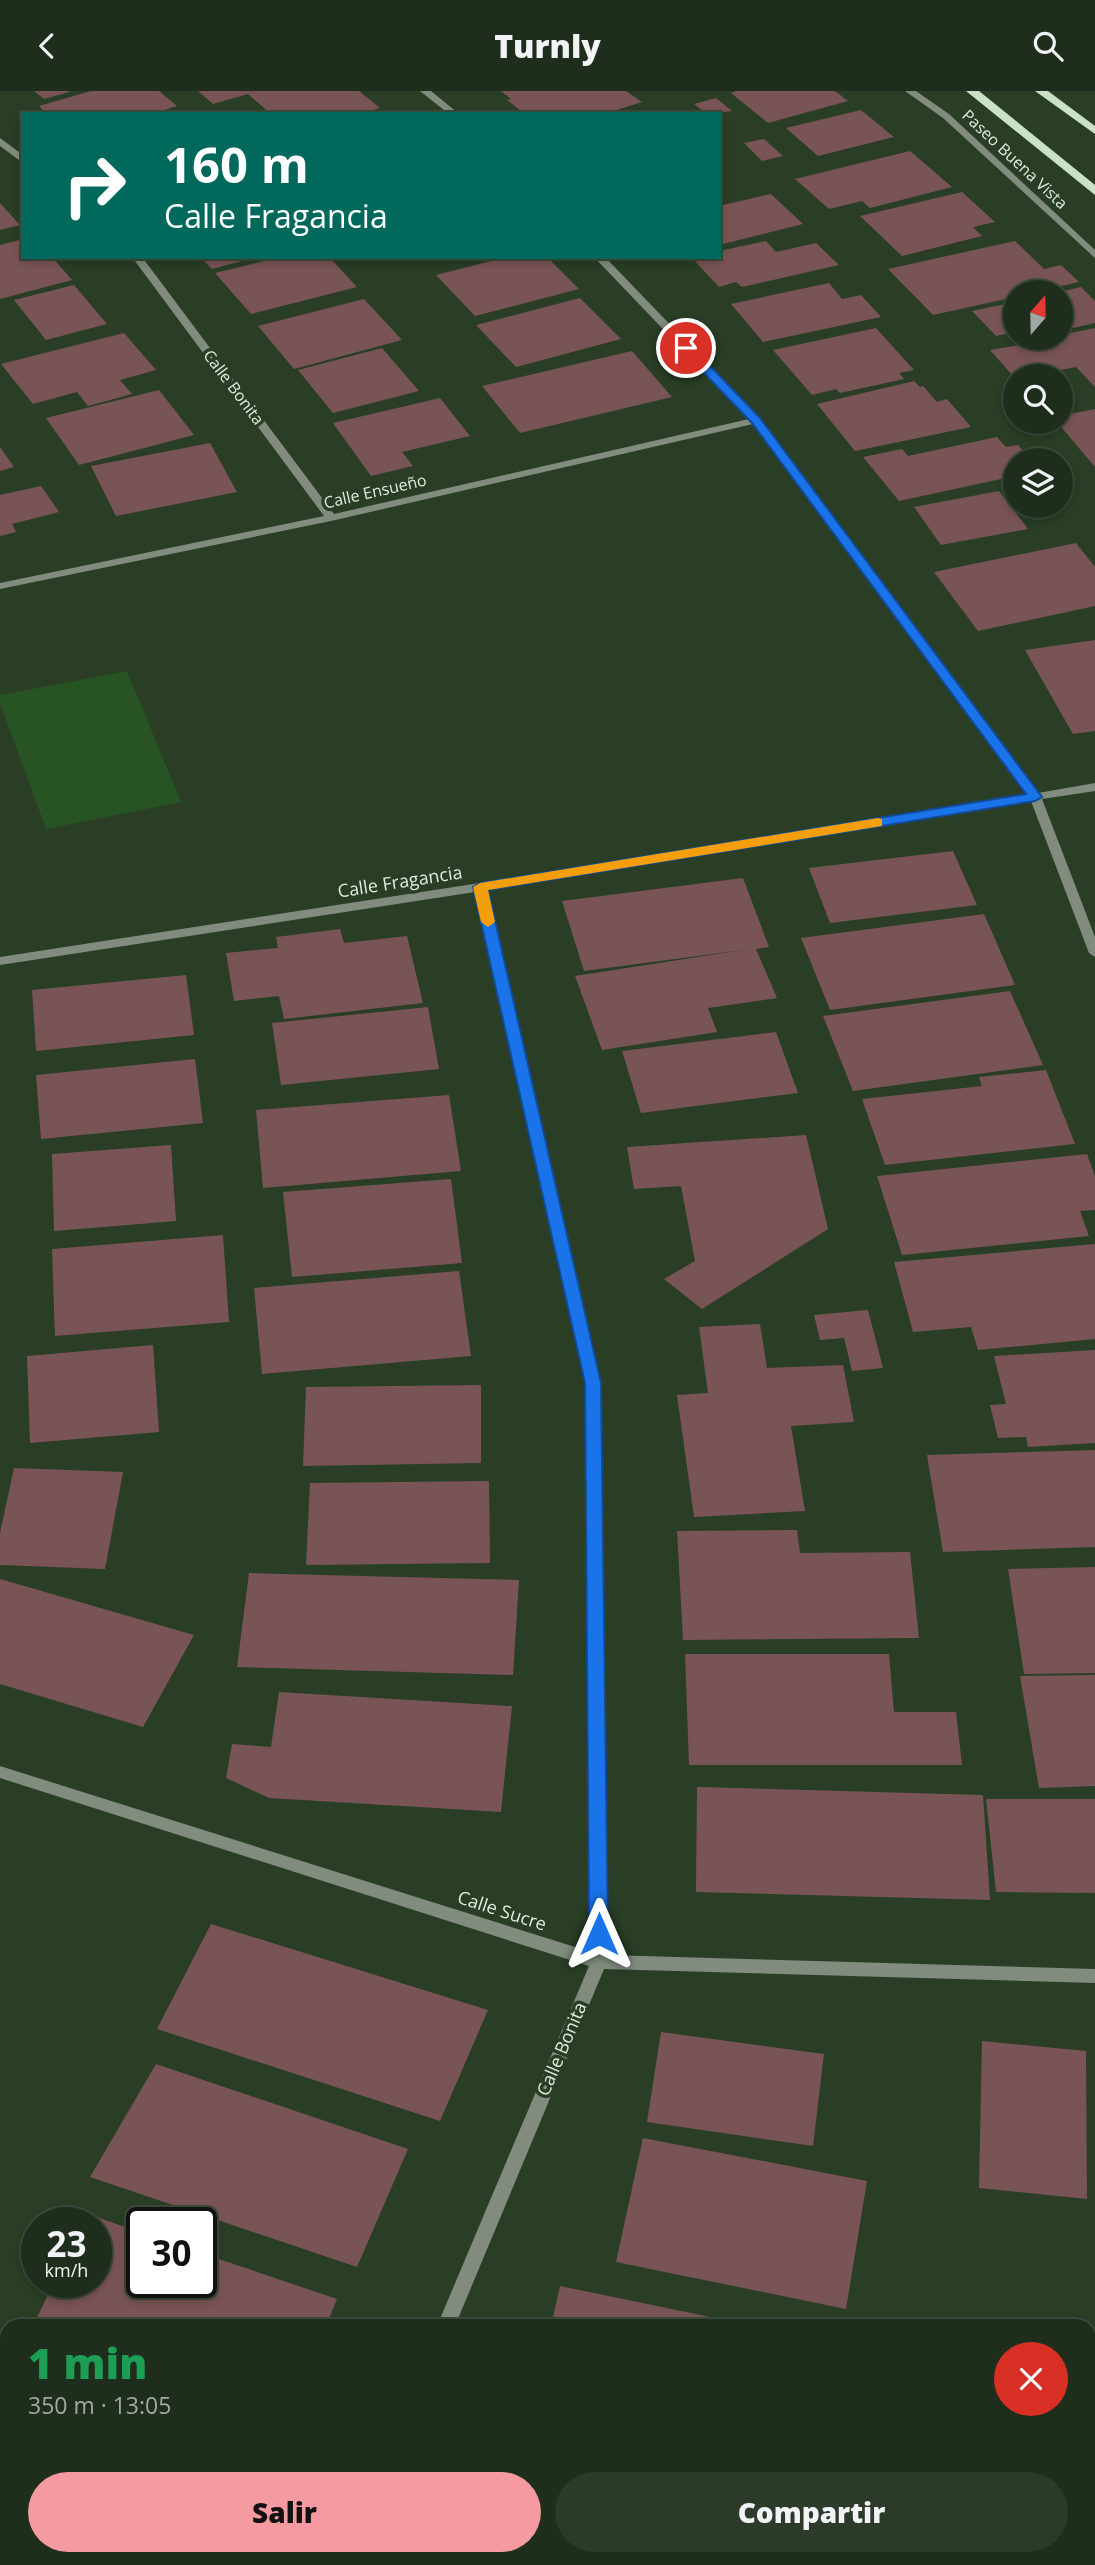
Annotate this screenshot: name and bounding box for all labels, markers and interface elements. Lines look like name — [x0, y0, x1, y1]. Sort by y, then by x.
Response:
text: Turnly — [494, 24, 601, 67]
icon: back — [28, 27, 66, 65]
icon: search — [1029, 27, 1067, 65]
street label: Paseo Buena Vista — [958, 104, 1072, 214]
text: 160 m — [164, 131, 309, 197]
icon: right — [49, 140, 140, 231]
text: Calle Fragancia — [164, 194, 388, 237]
north arrow — [1003, 280, 1073, 350]
map controls — [1003, 280, 1073, 518]
pin — [656, 318, 716, 378]
icon: arrive — [667, 329, 705, 367]
street label: Calle Bonita — [199, 345, 269, 429]
button: search — [1003, 364, 1073, 434]
button: layers — [1003, 448, 1073, 518]
street label: Calle Ensueño — [321, 469, 429, 513]
street label: Calle Fragancia — [336, 859, 464, 903]
street label: Calle Sucre — [455, 1884, 550, 1936]
position arrow — [562, 1897, 636, 1971]
street label: Calle Bonita — [531, 1998, 592, 2099]
speed limit sign: 30 — [126, 2207, 217, 2298]
text: 23 — [46, 2220, 87, 2267]
text: km/h — [45, 2258, 88, 2282]
text: 1 min — [28, 2334, 147, 2391]
button: close — [994, 2342, 1068, 2416]
text: 350 m · 13:05 — [28, 2389, 171, 2421]
button: Salir — [28, 2472, 541, 2552]
button: Compartir — [555, 2472, 1068, 2552]

